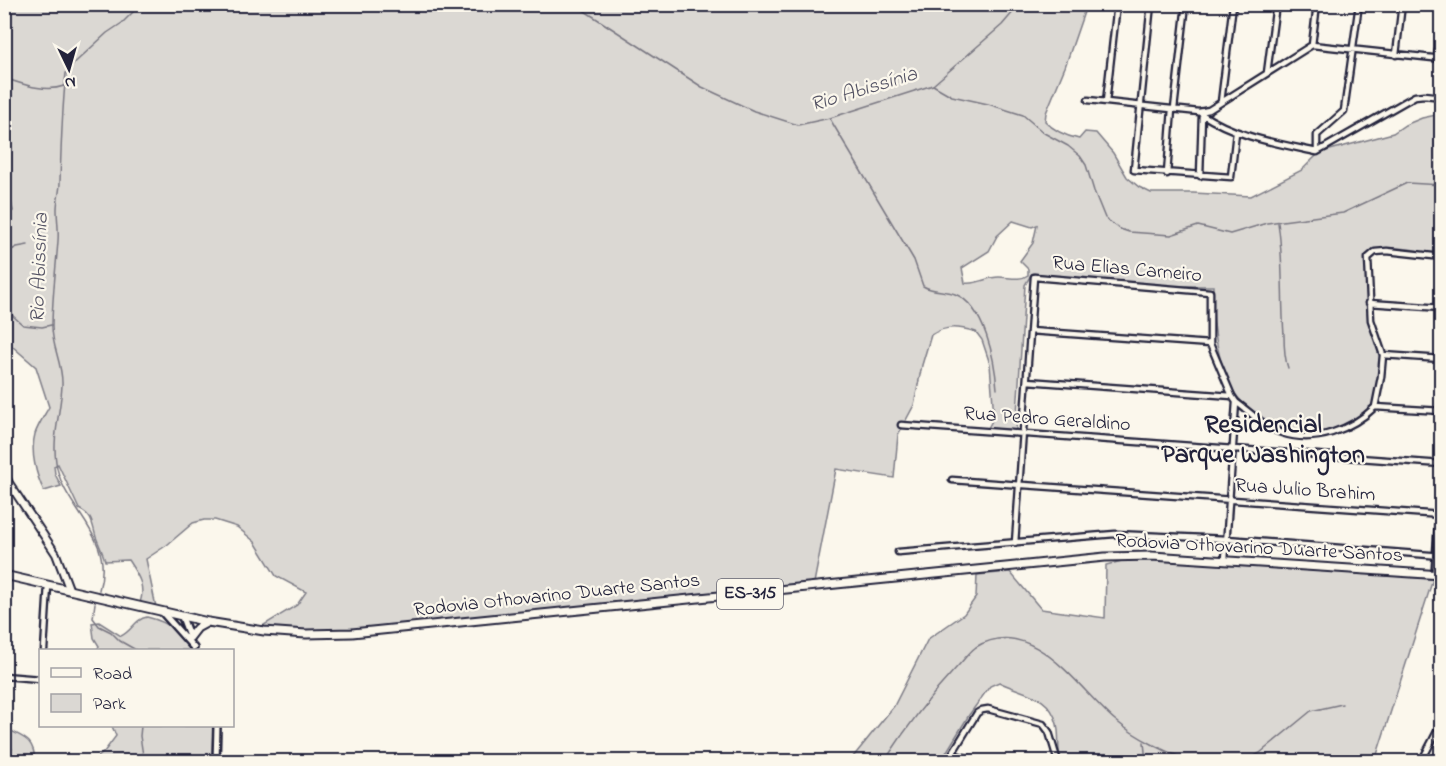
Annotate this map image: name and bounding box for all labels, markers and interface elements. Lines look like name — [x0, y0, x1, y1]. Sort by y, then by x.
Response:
north arrow — [39, 39, 99, 99]
water label: Rio Abissínia — [807, 59, 922, 120]
text: N — [64, 70, 77, 94]
water label: Rio Abissínia — [23, 212, 57, 323]
street label: Rua Elias Carneiro — [1051, 249, 1203, 291]
street label: Rua Pedro Geraldino — [962, 400, 1132, 440]
district label: Residencial Parque Washington — [1161, 407, 1365, 476]
street label: Rua Julio Brahim — [1234, 472, 1376, 510]
street label: Rodovia Othovarino Duarte Santos — [1114, 527, 1404, 571]
street label: Rodovia Othovarino Duarte Santos — [412, 567, 702, 625]
road number: ES-315 — [717, 579, 783, 609]
legend — [39, 649, 234, 727]
text: Road — [93, 662, 132, 688]
text: Park — [93, 692, 126, 718]

